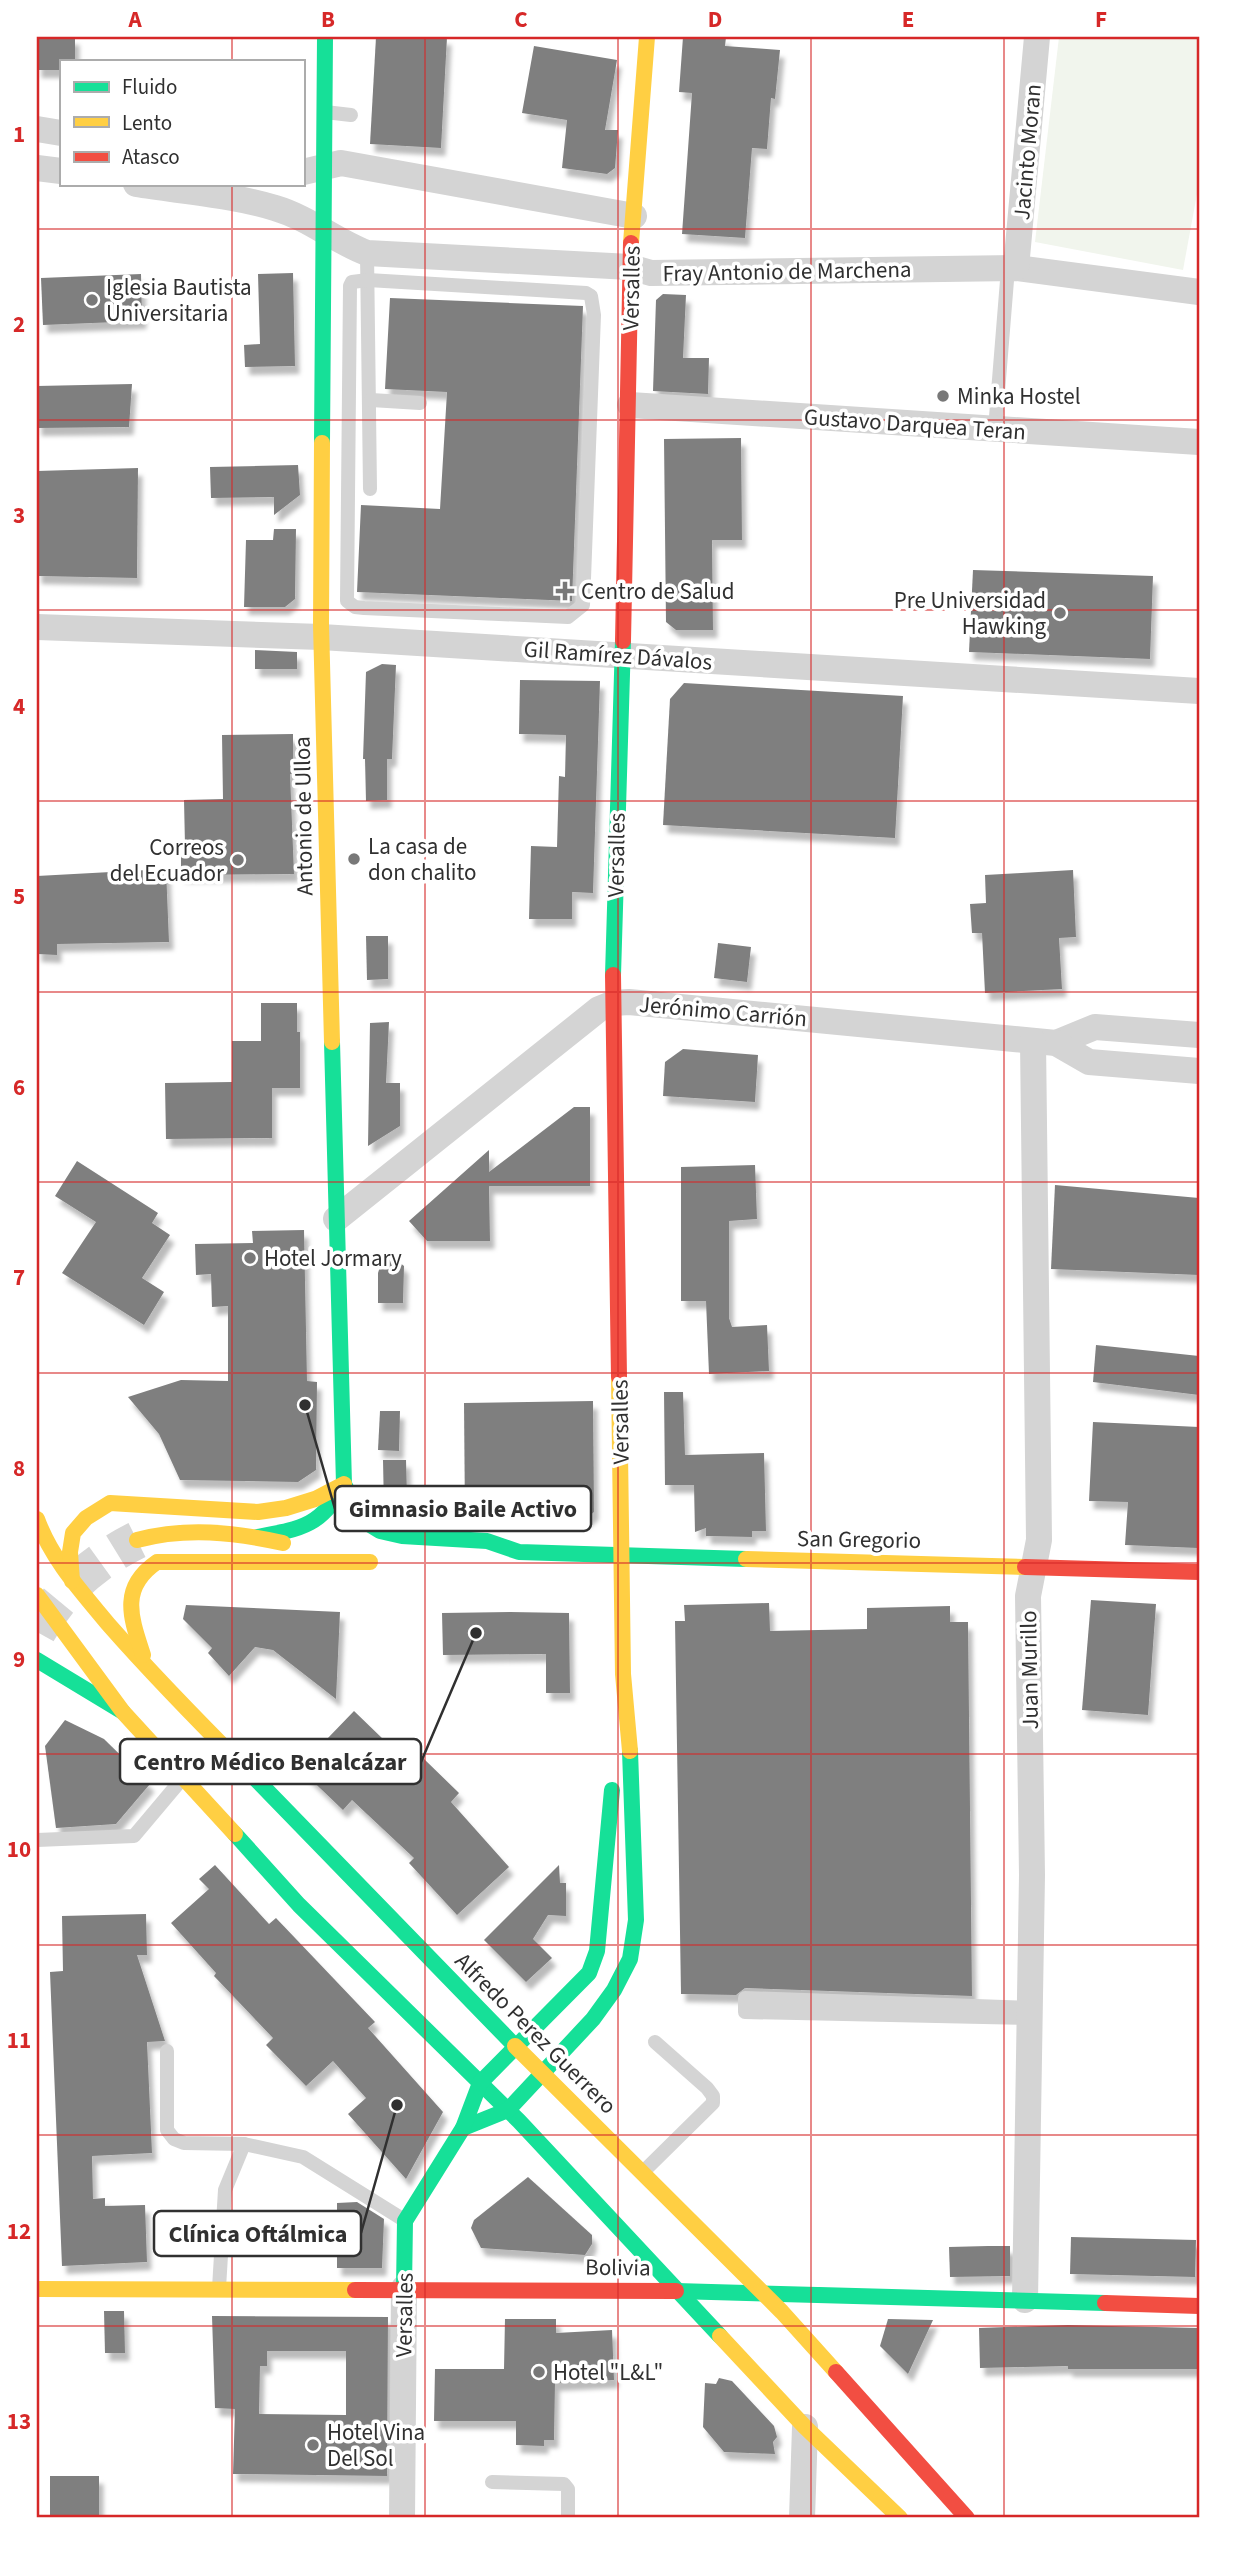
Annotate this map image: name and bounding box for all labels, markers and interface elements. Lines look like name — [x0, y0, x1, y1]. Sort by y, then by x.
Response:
text: A — [127, 3, 142, 36]
text: B — [321, 3, 335, 36]
text: C — [514, 3, 528, 36]
text: D — [708, 3, 722, 36]
text: E — [902, 3, 914, 36]
text: F — [1095, 3, 1107, 36]
legend — [60, 60, 304, 186]
text: Fluido — [122, 72, 177, 102]
street label: Jacinto Moran — [1005, 83, 1050, 222]
text: Lento — [122, 108, 172, 138]
text: 1 — [13, 118, 25, 151]
text: Atasco — [122, 142, 180, 172]
street label: Versalles — [614, 245, 649, 331]
street label: Fray Antonio de Marchena — [662, 253, 912, 290]
place label: Iglesia Bautista Universitaria — [106, 271, 252, 330]
marker: Iglesia Bautista Universitaria — [84, 292, 100, 308]
text: 2 — [13, 308, 25, 341]
place label: Minka Hostel — [957, 380, 1081, 413]
marker: Minka Hostel — [935, 388, 951, 404]
street label: Gustavo Darquea Teran — [803, 400, 1027, 449]
text: 3 — [13, 499, 25, 532]
place label: Centro de Salud — [581, 575, 735, 608]
marker: Centro de Salud — [555, 581, 575, 601]
place label: Pre Universidad Hawking — [894, 584, 1046, 643]
marker: Pre Universidad Hawking — [1052, 605, 1068, 621]
street label: Gil Ramírez Dávalos — [523, 632, 713, 679]
text: 4 — [13, 690, 25, 723]
street label: Antonio de Ulloa — [286, 736, 321, 896]
street label: Versalles — [599, 812, 634, 898]
place label: La casa de don chalito — [368, 830, 476, 889]
place label: Correos del Ecuador — [110, 831, 225, 890]
marker: La casa de don chalito — [346, 851, 362, 867]
marker: Correos del Ecuador — [230, 852, 246, 868]
text: 5 — [13, 880, 25, 913]
street label: Jerónimo Carrión — [638, 988, 808, 1035]
text: 6 — [13, 1071, 25, 1104]
place label: Hotel Jormary — [264, 1242, 402, 1275]
marker: Hotel Jormary — [242, 1250, 258, 1266]
text: 7 — [13, 1261, 25, 1294]
street label: Versalles — [603, 1379, 638, 1465]
text: 8 — [13, 1452, 25, 1485]
callout: Gimnasio Baile Activo — [335, 1486, 591, 1531]
text: Gimnasio Baile Activo — [349, 1492, 577, 1527]
street label: San Gregorio — [797, 1522, 921, 1557]
street label: Juan Murillo — [1012, 1610, 1047, 1730]
text: 9 — [13, 1643, 25, 1676]
callout: Centro Médico Benalcázar — [120, 1739, 421, 1784]
text: Centro Médico Benalcázar — [133, 1745, 407, 1780]
text: 10 — [7, 1833, 31, 1866]
street label: Alfredo Perez Guerrero — [447, 1945, 624, 2122]
text: 11 — [7, 2024, 31, 2057]
callout: Clínica Oftálmica — [154, 2211, 361, 2256]
text: 12 — [7, 2215, 31, 2248]
text: Clínica Oftálmica — [168, 2217, 348, 2252]
street label: Bolivia — [585, 2250, 651, 2285]
street label: Versalles — [387, 2272, 422, 2358]
place label: Hotel "L&L" — [553, 2356, 663, 2389]
marker: Hotel "L&L" — [531, 2364, 547, 2380]
text: 13 — [7, 2405, 31, 2438]
place label: Hotel Vina Del Sol — [327, 2416, 425, 2475]
marker: Hotel Vina Del Sol — [305, 2437, 321, 2453]

